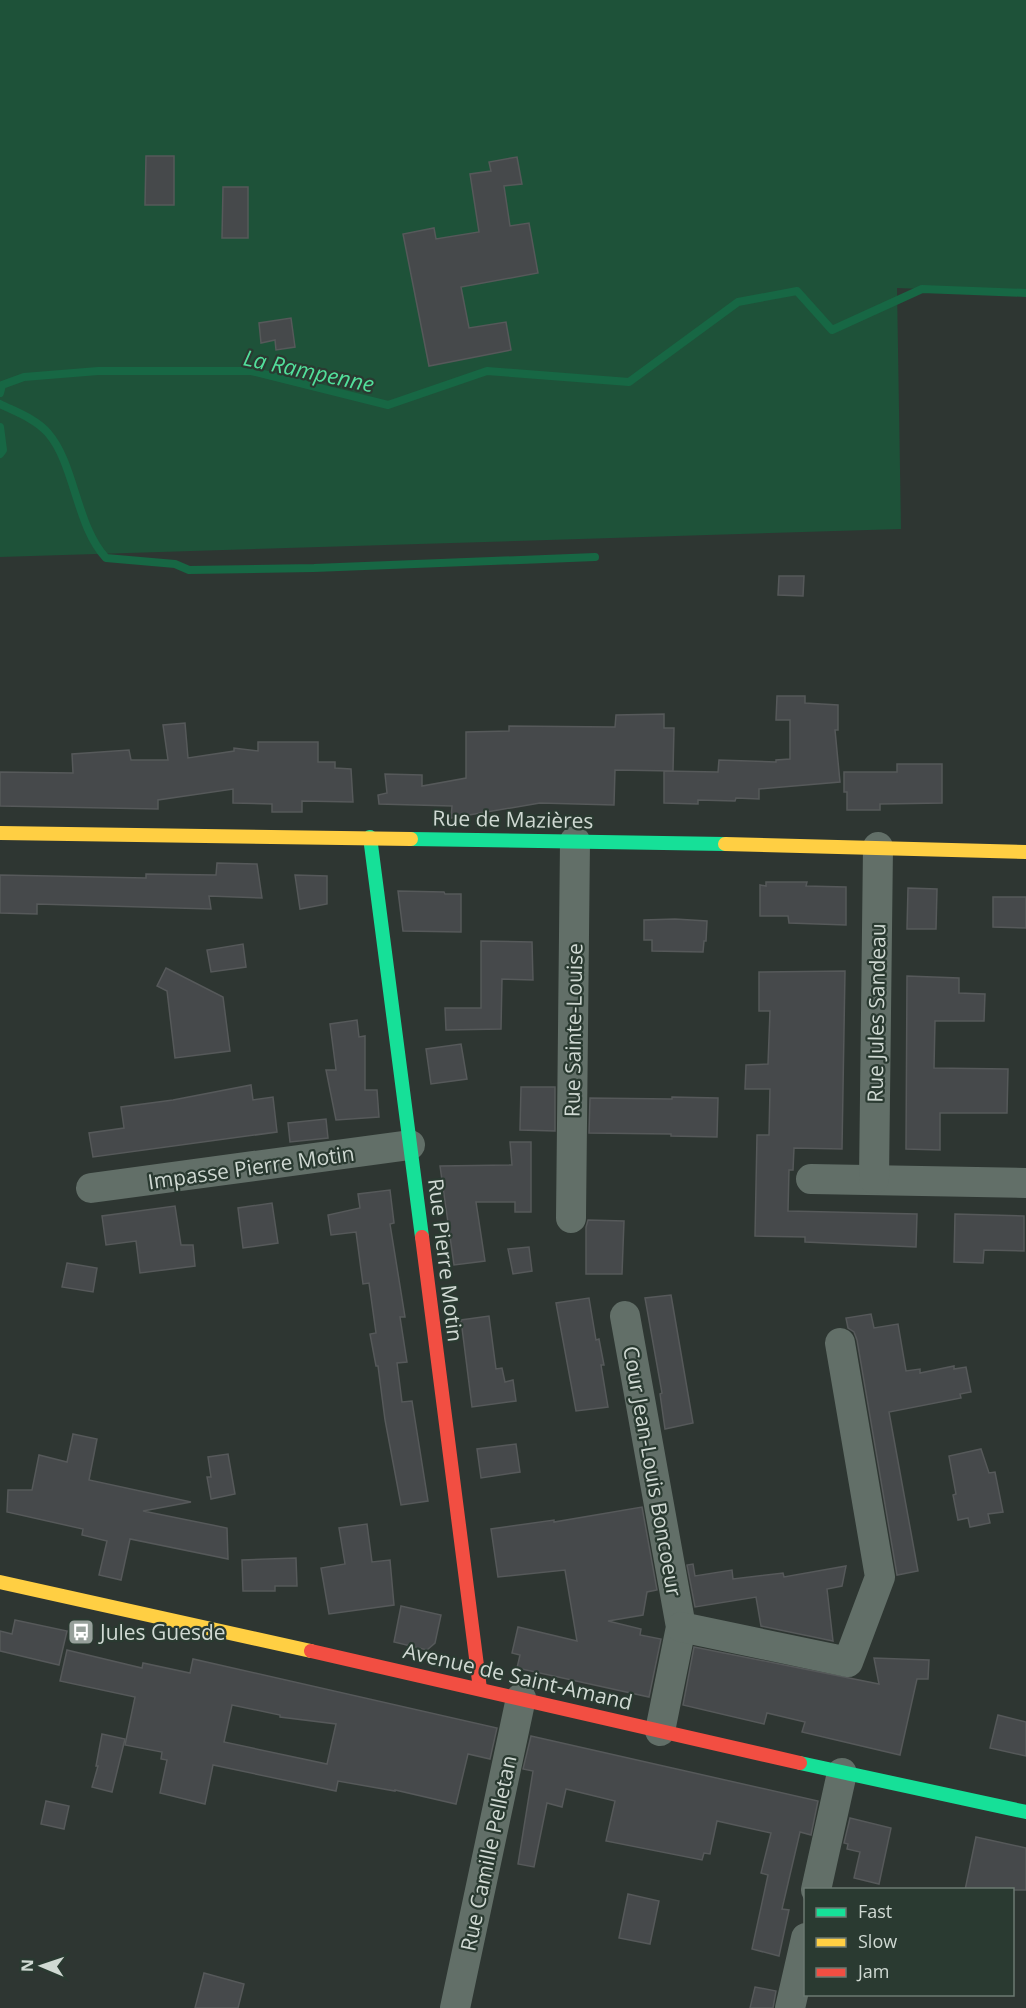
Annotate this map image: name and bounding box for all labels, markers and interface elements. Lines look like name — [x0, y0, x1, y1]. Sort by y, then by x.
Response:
water label: La Rampenne — [241, 342, 377, 398]
street label: Rue de Mazières — [432, 804, 594, 834]
street label: Rue Jules Sandeau — [860, 923, 892, 1103]
street label: Rue Sainte-Louise — [557, 943, 589, 1117]
street label: Impasse Pierre Motin — [146, 1139, 356, 1195]
street label: Rue Pierre Motin — [422, 1177, 470, 1343]
street label: Cour Jean-Louis Boncoeur — [617, 1344, 689, 1599]
bus stop icon: Jules Guesde — [66, 1617, 96, 1647]
place label: Jules Guesde — [98, 1618, 226, 1646]
street label: Avenue de Saint-Amand — [401, 1636, 635, 1716]
street label: Rue Camille Pelletan — [454, 1753, 522, 1953]
legend — [804, 1888, 1014, 1996]
text: Fast — [858, 1899, 892, 1923]
text: Slow — [858, 1929, 897, 1953]
north arrow — [12, 1936, 72, 1996]
text: N — [16, 1959, 38, 1972]
text: Jam — [856, 1959, 890, 1983]

